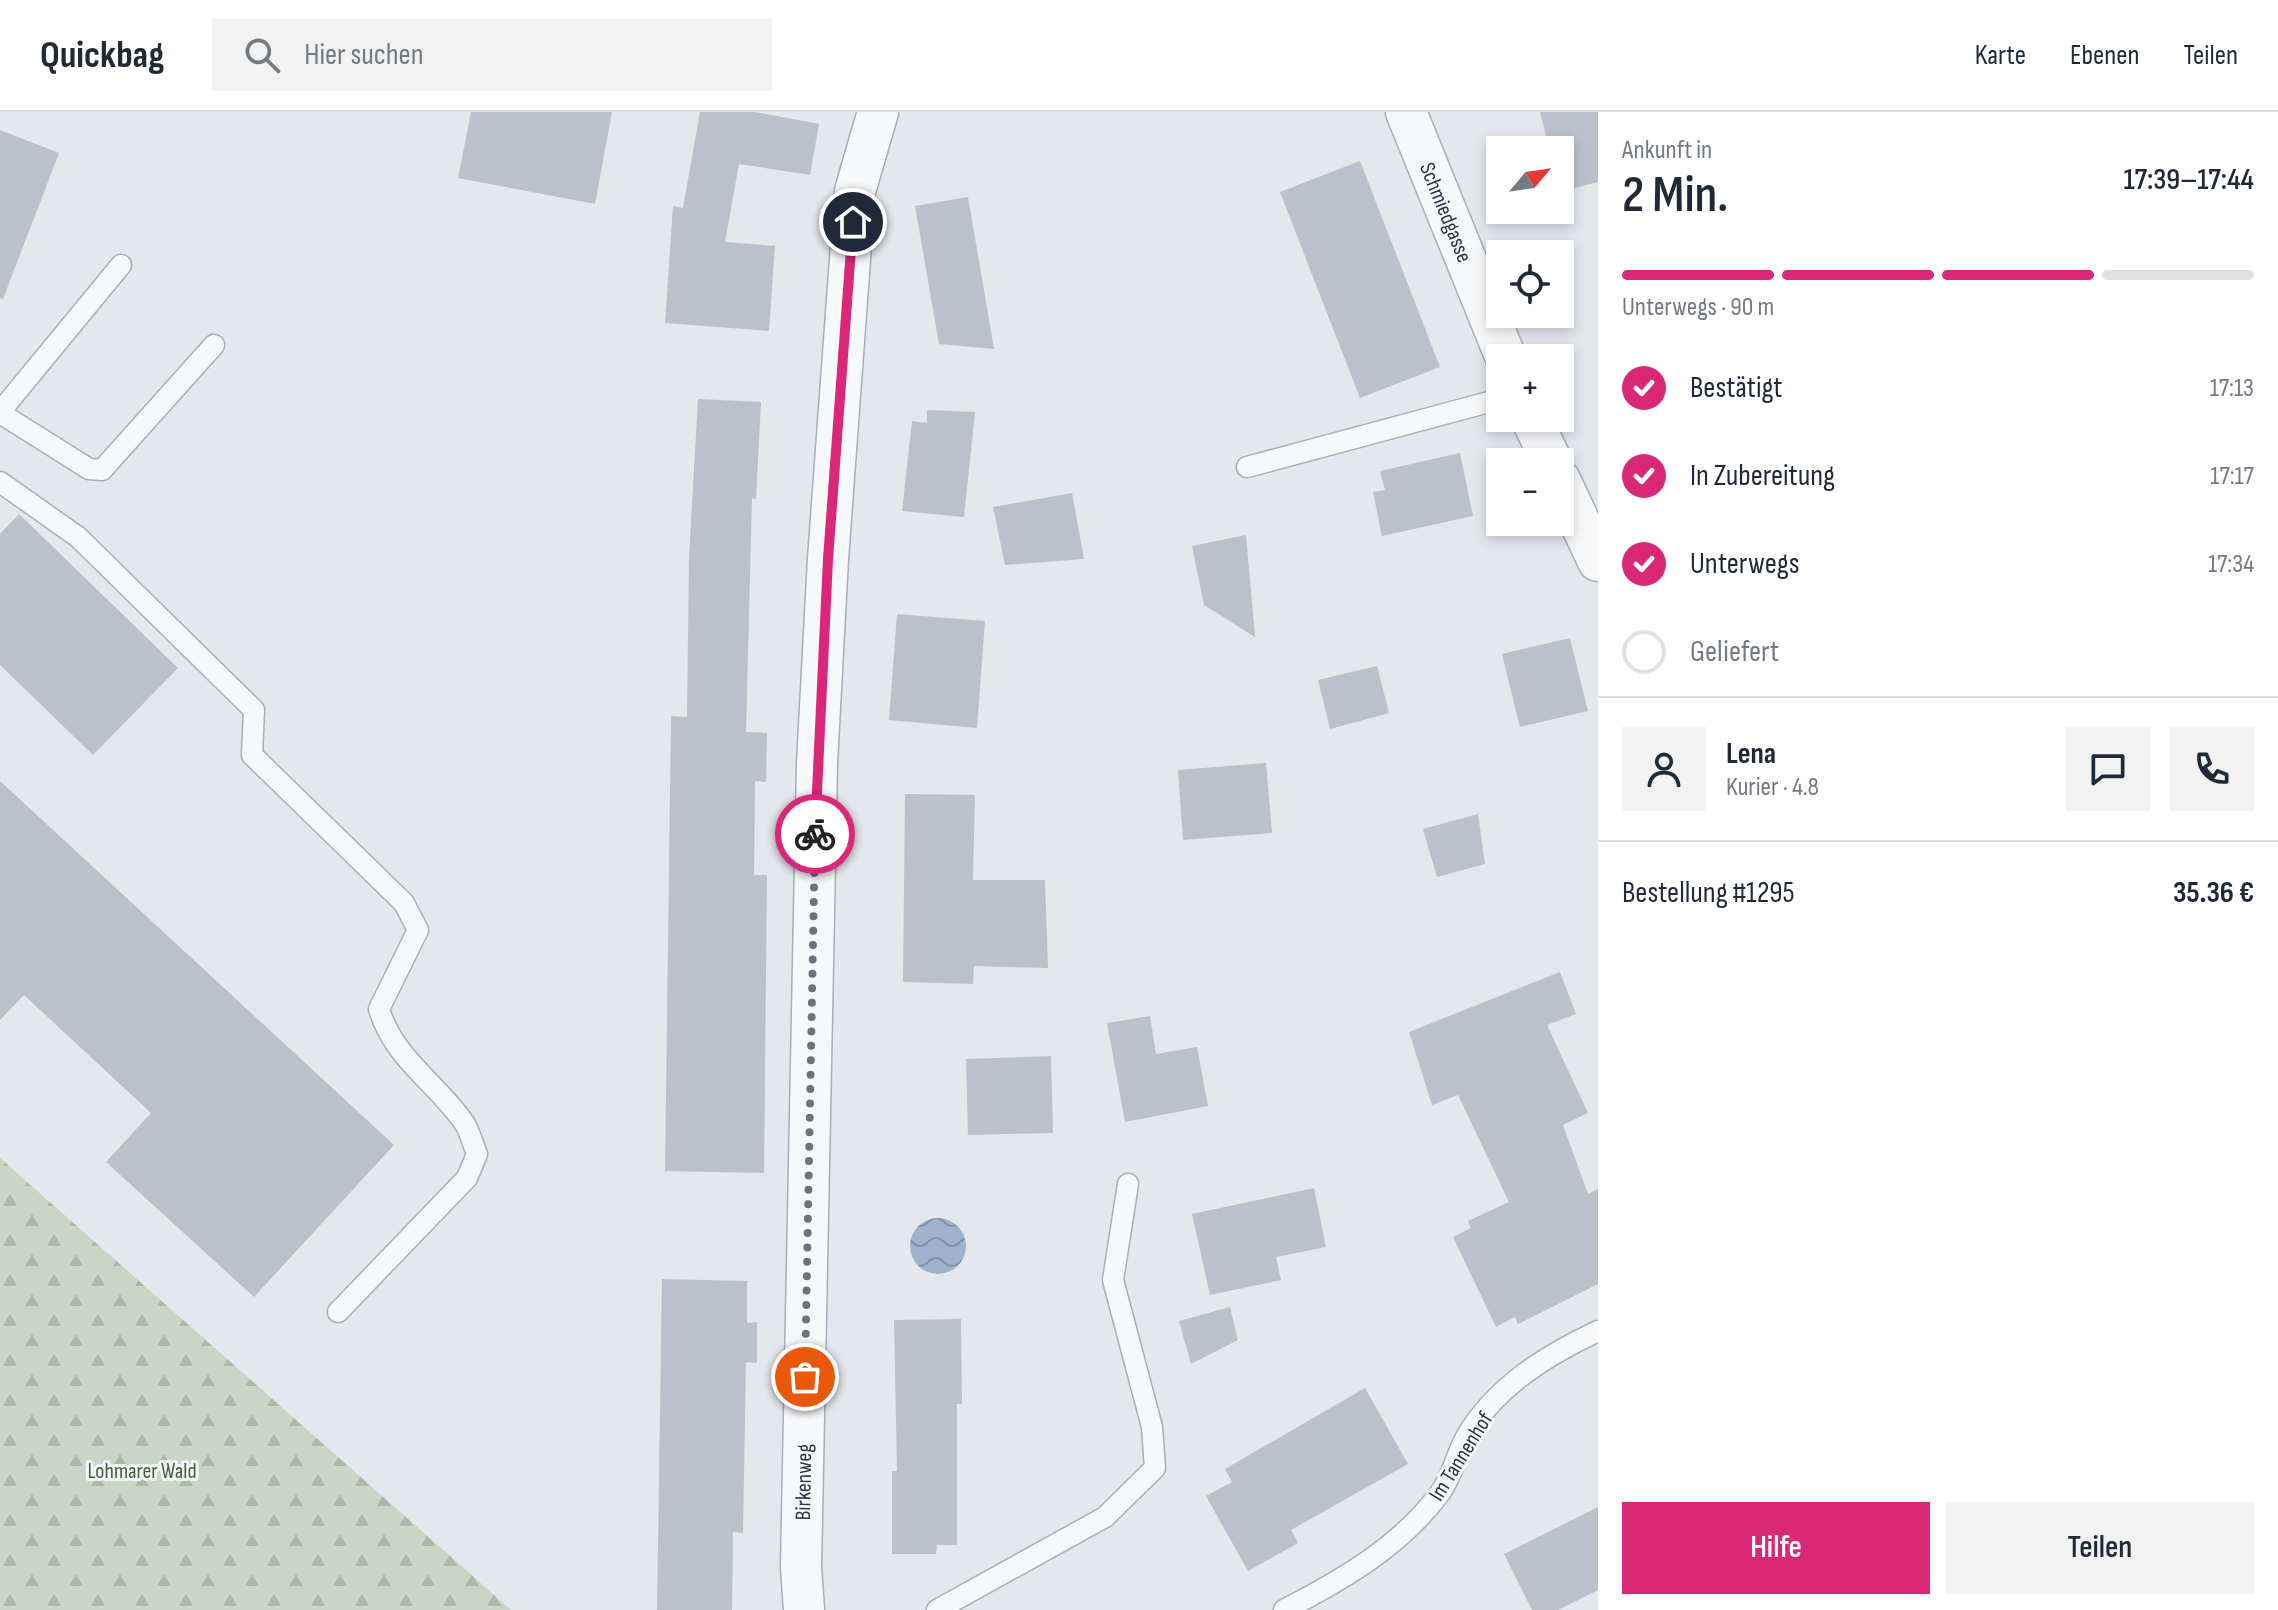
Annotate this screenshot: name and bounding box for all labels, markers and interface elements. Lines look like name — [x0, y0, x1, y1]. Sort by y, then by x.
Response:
search box — [212, 19, 772, 91]
text: Quickbag — [40, 33, 164, 78]
icon: search — [240, 33, 284, 77]
text: Hier suchen — [304, 37, 423, 73]
text: Karte — [1975, 39, 2026, 72]
text: Ebenen — [2070, 39, 2140, 72]
text: Teilen — [2184, 39, 2238, 72]
text: Ankunft in — [1622, 135, 1712, 166]
north arrow — [1486, 136, 1574, 224]
map controls — [1486, 136, 1574, 536]
street label: Schmiedgasse — [1413, 159, 1478, 266]
text: 17:39–17:44 — [2123, 162, 2254, 198]
text: 2 Min. — [1622, 164, 1728, 227]
pin — [819, 188, 887, 256]
icon: home — [831, 200, 875, 244]
button: locate — [1486, 240, 1574, 328]
text: Unterwegs · 90 m — [1622, 292, 1774, 323]
button: + — [1486, 344, 1574, 432]
icon: check — [1622, 366, 1666, 410]
text: Bestätigt — [1690, 370, 1782, 406]
text: 17:13 — [2210, 373, 2254, 404]
button: − — [1486, 448, 1574, 536]
icon: check — [1622, 454, 1666, 498]
text: In Zubereitung — [1690, 458, 1835, 494]
text: 17:17 — [2210, 461, 2254, 492]
icon: check — [1622, 542, 1666, 586]
text: Unterwegs — [1690, 546, 1799, 582]
text: 17:34 — [2208, 549, 2254, 580]
text: Geliefert — [1690, 634, 1779, 670]
button: person — [1622, 727, 1706, 811]
button: chat — [2066, 727, 2150, 811]
button: phone — [2170, 727, 2254, 811]
text: Lena — [1726, 736, 1776, 772]
text: Kurier · 4.8 — [1726, 772, 1819, 803]
courier — [775, 794, 855, 874]
icon: bike — [793, 812, 837, 856]
text: Bestellung #1295 — [1622, 875, 1795, 911]
text: 35.36 € — [2173, 875, 2254, 911]
pin — [771, 1343, 839, 1411]
icon: bag — [783, 1355, 827, 1399]
street label: Im Tannenhof — [1423, 1407, 1500, 1506]
street label: Birkenweg — [790, 1443, 818, 1521]
park label: Lohmarer Wald — [87, 1458, 197, 1485]
button: Hilfe — [1622, 1502, 1930, 1594]
button: Teilen — [1946, 1502, 2254, 1594]

